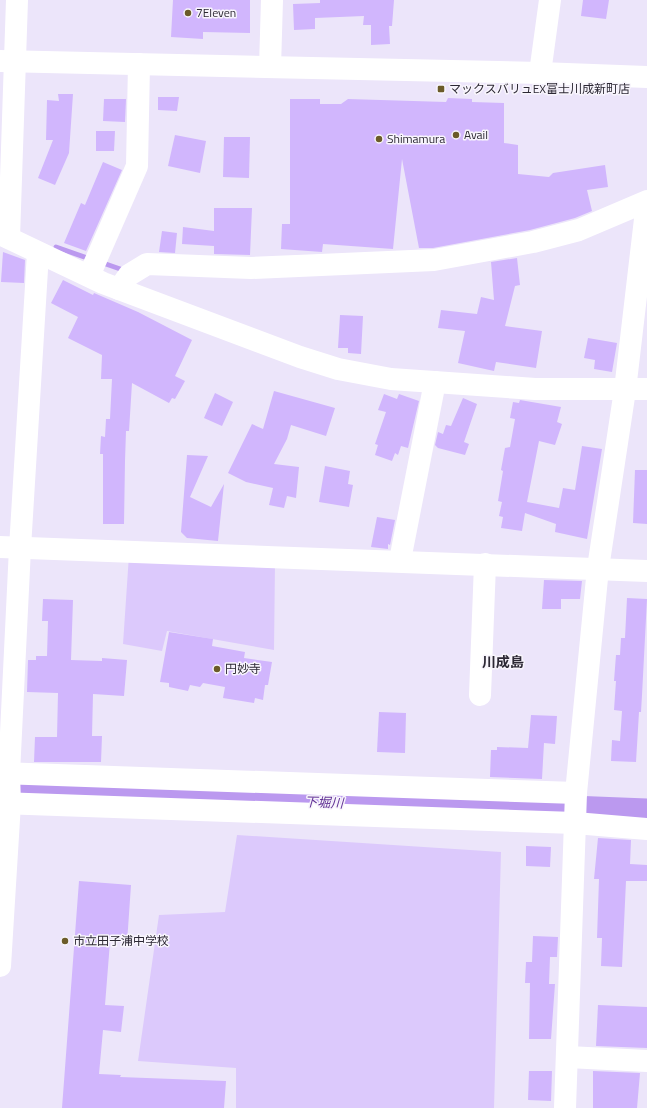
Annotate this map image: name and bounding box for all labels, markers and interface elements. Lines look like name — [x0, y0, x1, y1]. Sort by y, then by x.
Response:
place label: 7Eleven — [196, 3, 236, 22]
marker: 7Eleven — [183, 8, 193, 18]
place label: マックスバリュEX富士川成新町店 — [449, 79, 630, 98]
marker: マックスバリュEX富士川成新町店 — [436, 84, 446, 94]
place label: Avail — [464, 125, 488, 144]
place label: Shimamura — [387, 129, 445, 148]
marker: Avail — [451, 130, 461, 140]
marker: Shimamura — [374, 134, 384, 144]
district label: 川成島 — [482, 651, 524, 672]
place label: 円妙寺 — [225, 659, 261, 678]
marker: 円妙寺 — [212, 664, 222, 674]
water label: 下堀川 — [304, 791, 346, 813]
place label: 市立田子浦中学校 — [73, 931, 169, 950]
marker: 市立田子浦中学校 — [60, 936, 70, 946]

